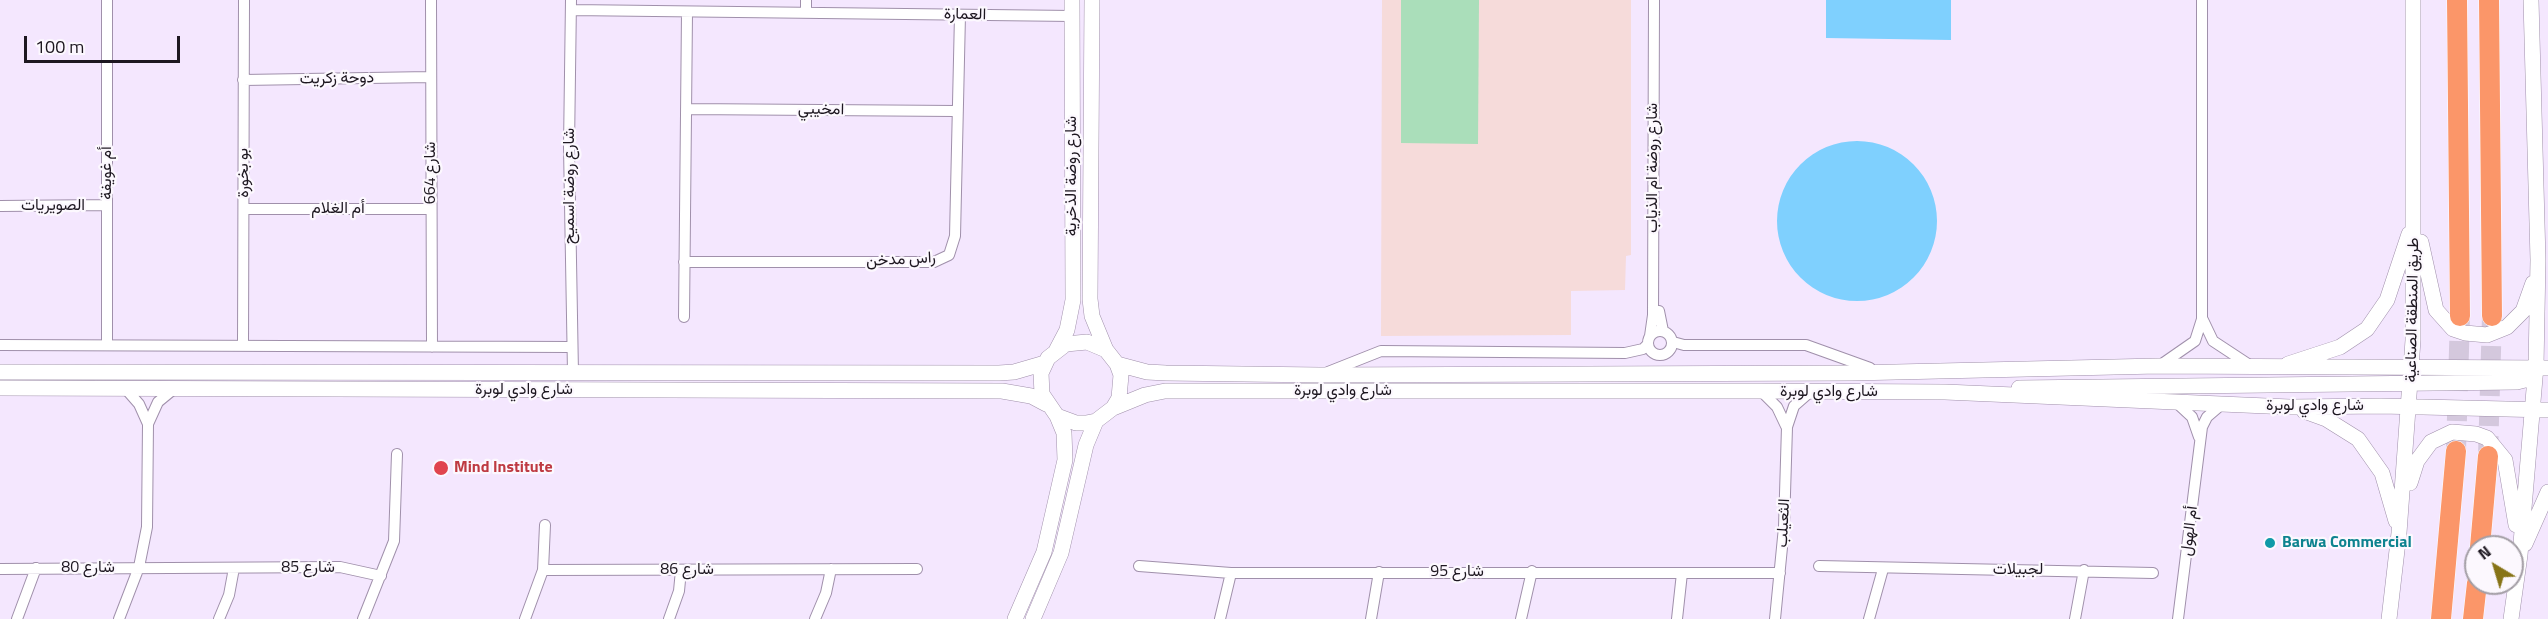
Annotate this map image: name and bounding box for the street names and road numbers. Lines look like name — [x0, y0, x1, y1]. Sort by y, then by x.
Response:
street label: العمارة — [944, 5, 986, 25]
street label: دوحة زكريت — [300, 69, 374, 89]
street label: امخيبي — [798, 100, 844, 120]
street label: شارع روضة ام الذياب — [1643, 103, 1663, 233]
street label: شارع روضة الذخرية — [1062, 116, 1082, 236]
street label: شارع روضة اسميح — [560, 128, 580, 244]
street label: شارع 664 — [421, 142, 441, 204]
street label: أم غويفة — [97, 146, 117, 200]
street label: بو بخورة — [234, 148, 254, 198]
street label: الصويريات — [21, 196, 85, 216]
street label: أم الغلام — [311, 199, 365, 219]
street label: طريق المنطقة الصناعية — [2402, 237, 2424, 383]
street label: راس مدخن — [866, 249, 936, 271]
street label: شارع وادي لوبرة — [475, 380, 573, 400]
street label: شارع وادي لوبرة — [1294, 381, 1392, 401]
street label: شارع وادي لوبرة — [1780, 382, 1878, 402]
street label: شارع وادي لوبرة — [2266, 396, 2364, 416]
street label: الثعيلب — [1773, 498, 1795, 548]
street label: أم الهول — [2177, 505, 2203, 557]
street label: شارع 80 — [61, 558, 115, 578]
street label: شارع 85 — [281, 558, 335, 578]
street label: شارع 86 — [660, 560, 714, 580]
street label: لجبيلات — [1993, 560, 2043, 580]
street label: شارع 95 — [1430, 562, 1484, 582]

